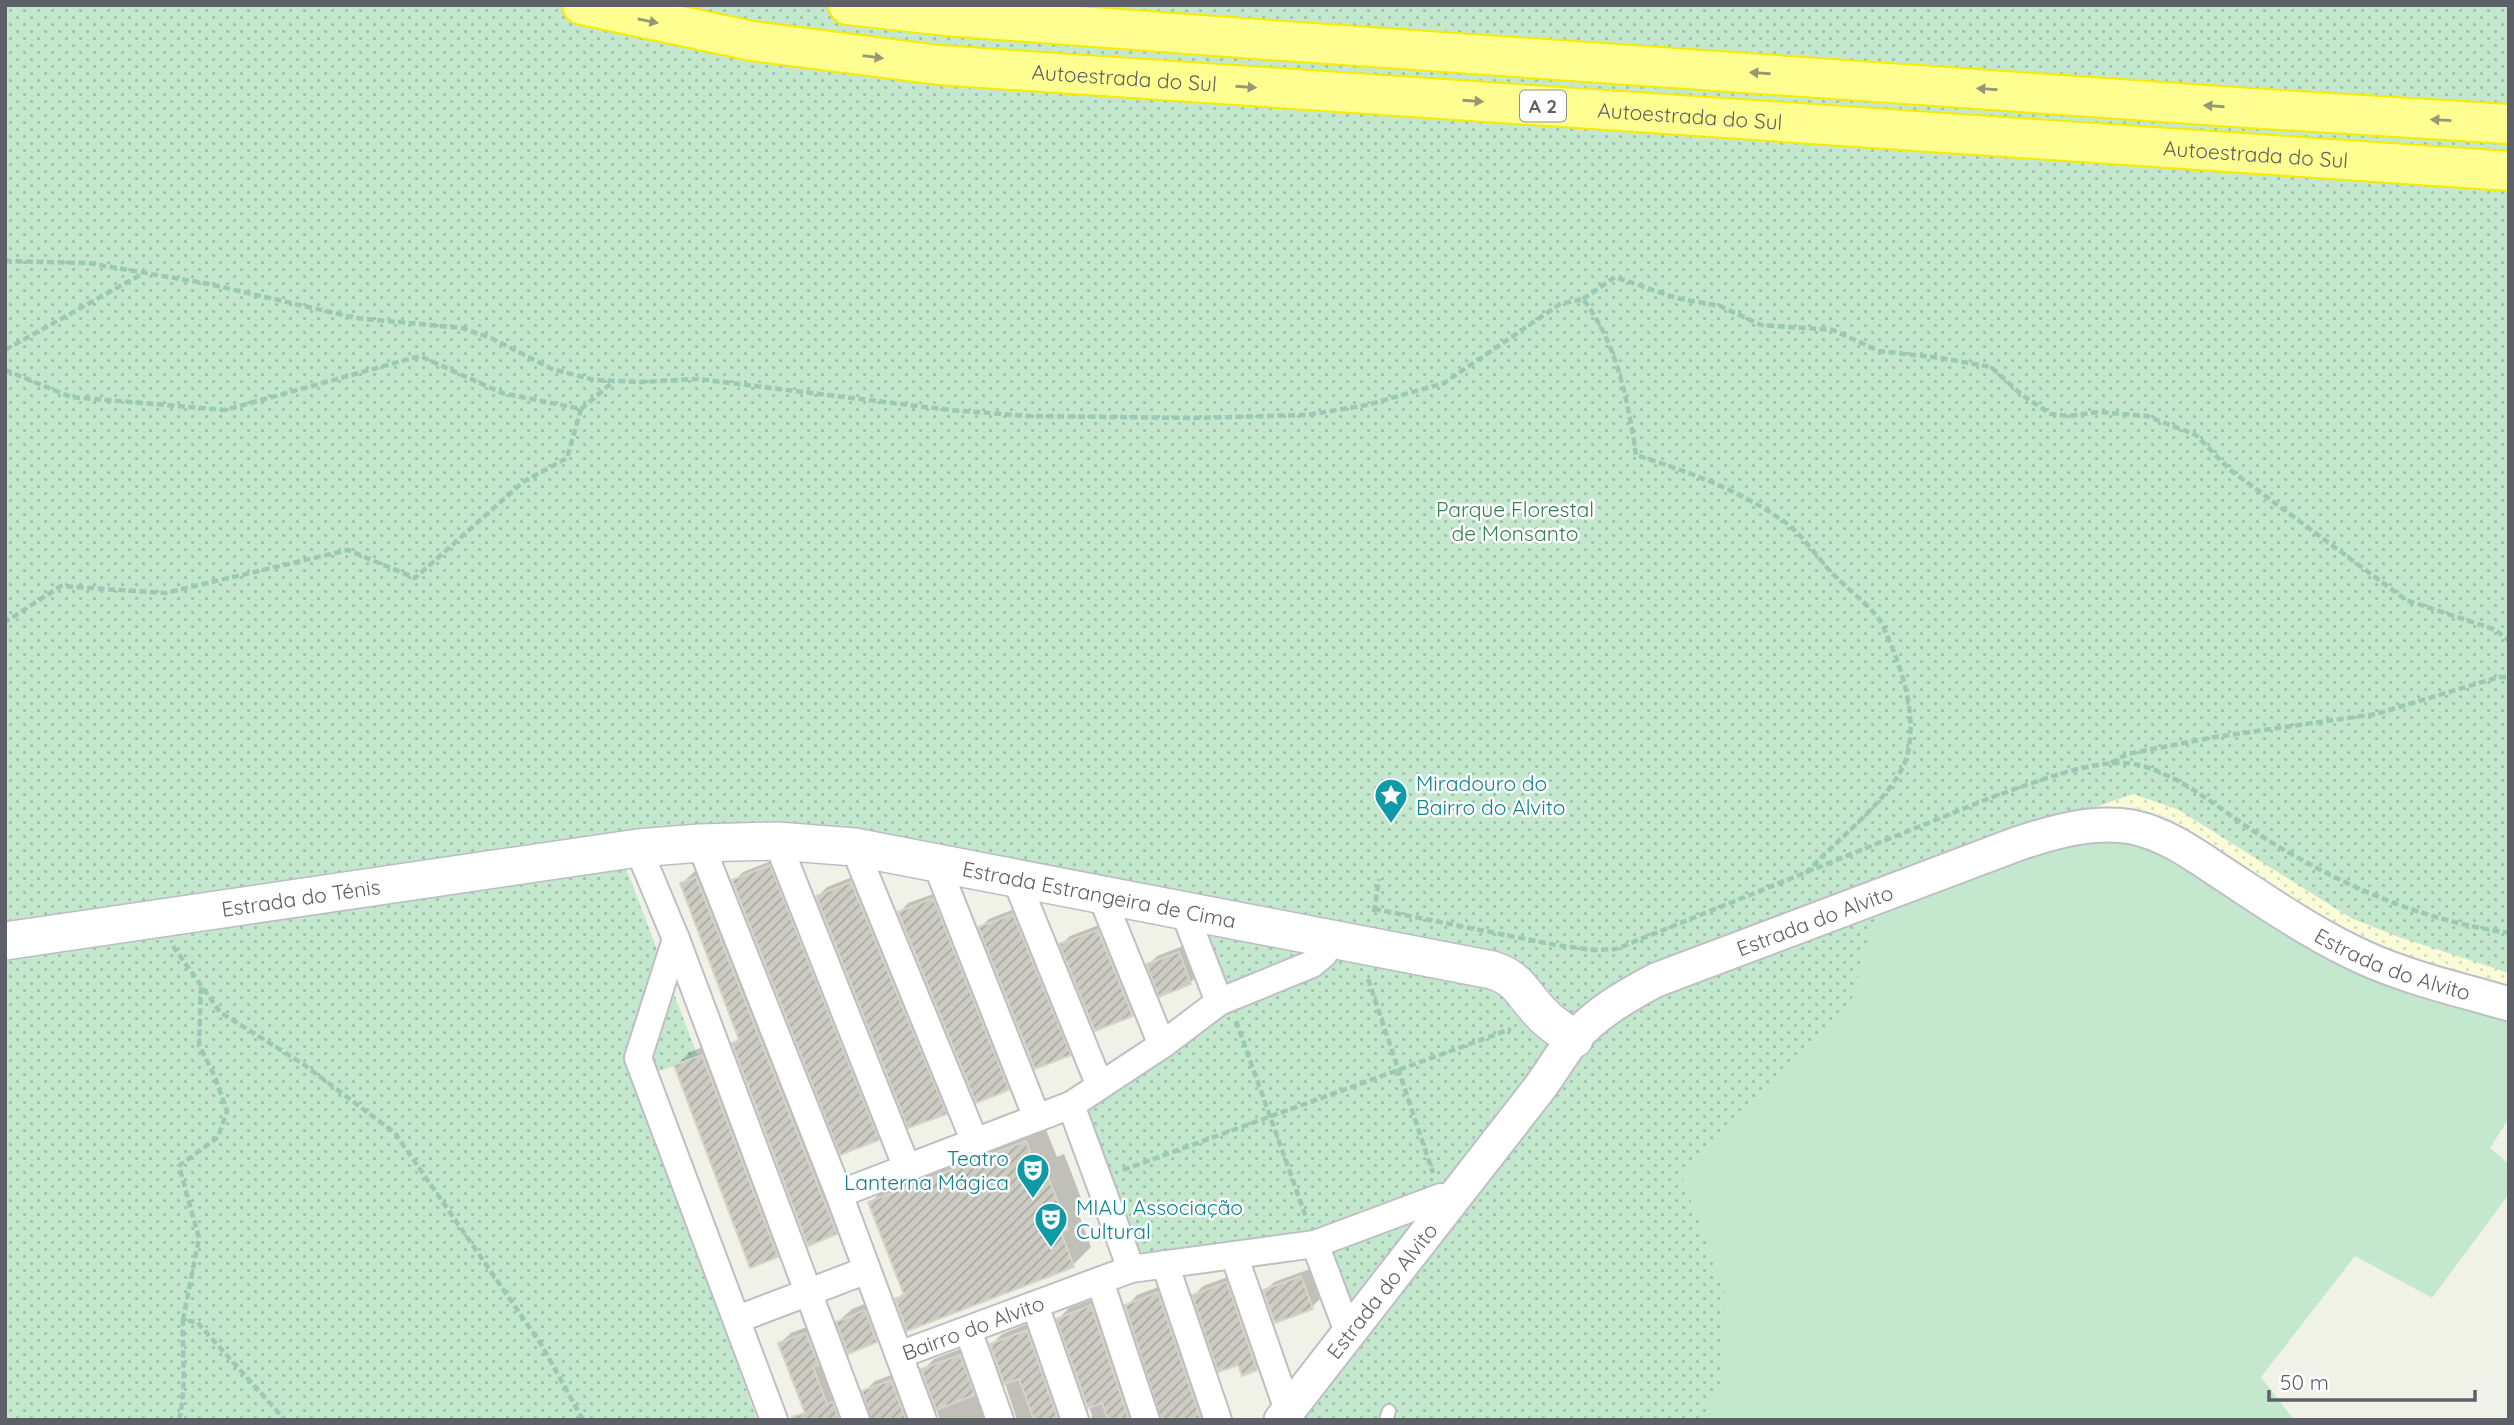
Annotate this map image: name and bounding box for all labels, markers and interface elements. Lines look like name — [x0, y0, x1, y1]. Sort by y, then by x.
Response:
one-way arrow — [637, 15, 659, 26]
one-way arrow — [862, 52, 884, 63]
street label: Autoestrada do Sul — [1031, 58, 1218, 97]
one-way arrow — [1749, 67, 1771, 78]
one-way arrow — [1235, 81, 1257, 92]
one-way arrow — [1975, 84, 1997, 95]
road number: A 2 — [1520, 90, 1566, 122]
one-way arrow — [1462, 96, 1484, 107]
street label: Autoestrada do Sul — [1597, 96, 1783, 135]
one-way arrow — [2202, 100, 2224, 111]
one-way arrow — [2429, 114, 2451, 125]
street label: Autoestrada do Sul — [2162, 135, 2349, 173]
park label: Parque Florestal de Monsanto — [1436, 496, 1594, 546]
place label: Miradouro do Bairro do Alvito — [1416, 770, 1565, 820]
place icon: Miradouro do Bairro do Alvito — [1372, 776, 1410, 825]
street label: Estrada Estrangeira de Cima — [960, 855, 1238, 933]
street label: Estrada do Ténis — [220, 873, 382, 922]
street label: Estrada do Alvito — [1733, 879, 1897, 961]
street label: Estrada do Alvito — [2310, 922, 2473, 1005]
place label: Teatro Lanterna Mágica — [844, 1145, 1009, 1195]
theatre icon: Teatro Lanterna Mágica — [1014, 1151, 1052, 1200]
place label: MIAU Associação Cultural — [1076, 1194, 1243, 1244]
theatre icon: MIAU Associação Cultural — [1032, 1200, 1070, 1249]
street label: Estrada do Alvito — [1321, 1217, 1443, 1364]
street label: Bairro do Alvito — [899, 1289, 1048, 1366]
scale bar — [2269, 1358, 2476, 1402]
text: 50 m — [2280, 1369, 2329, 1395]

